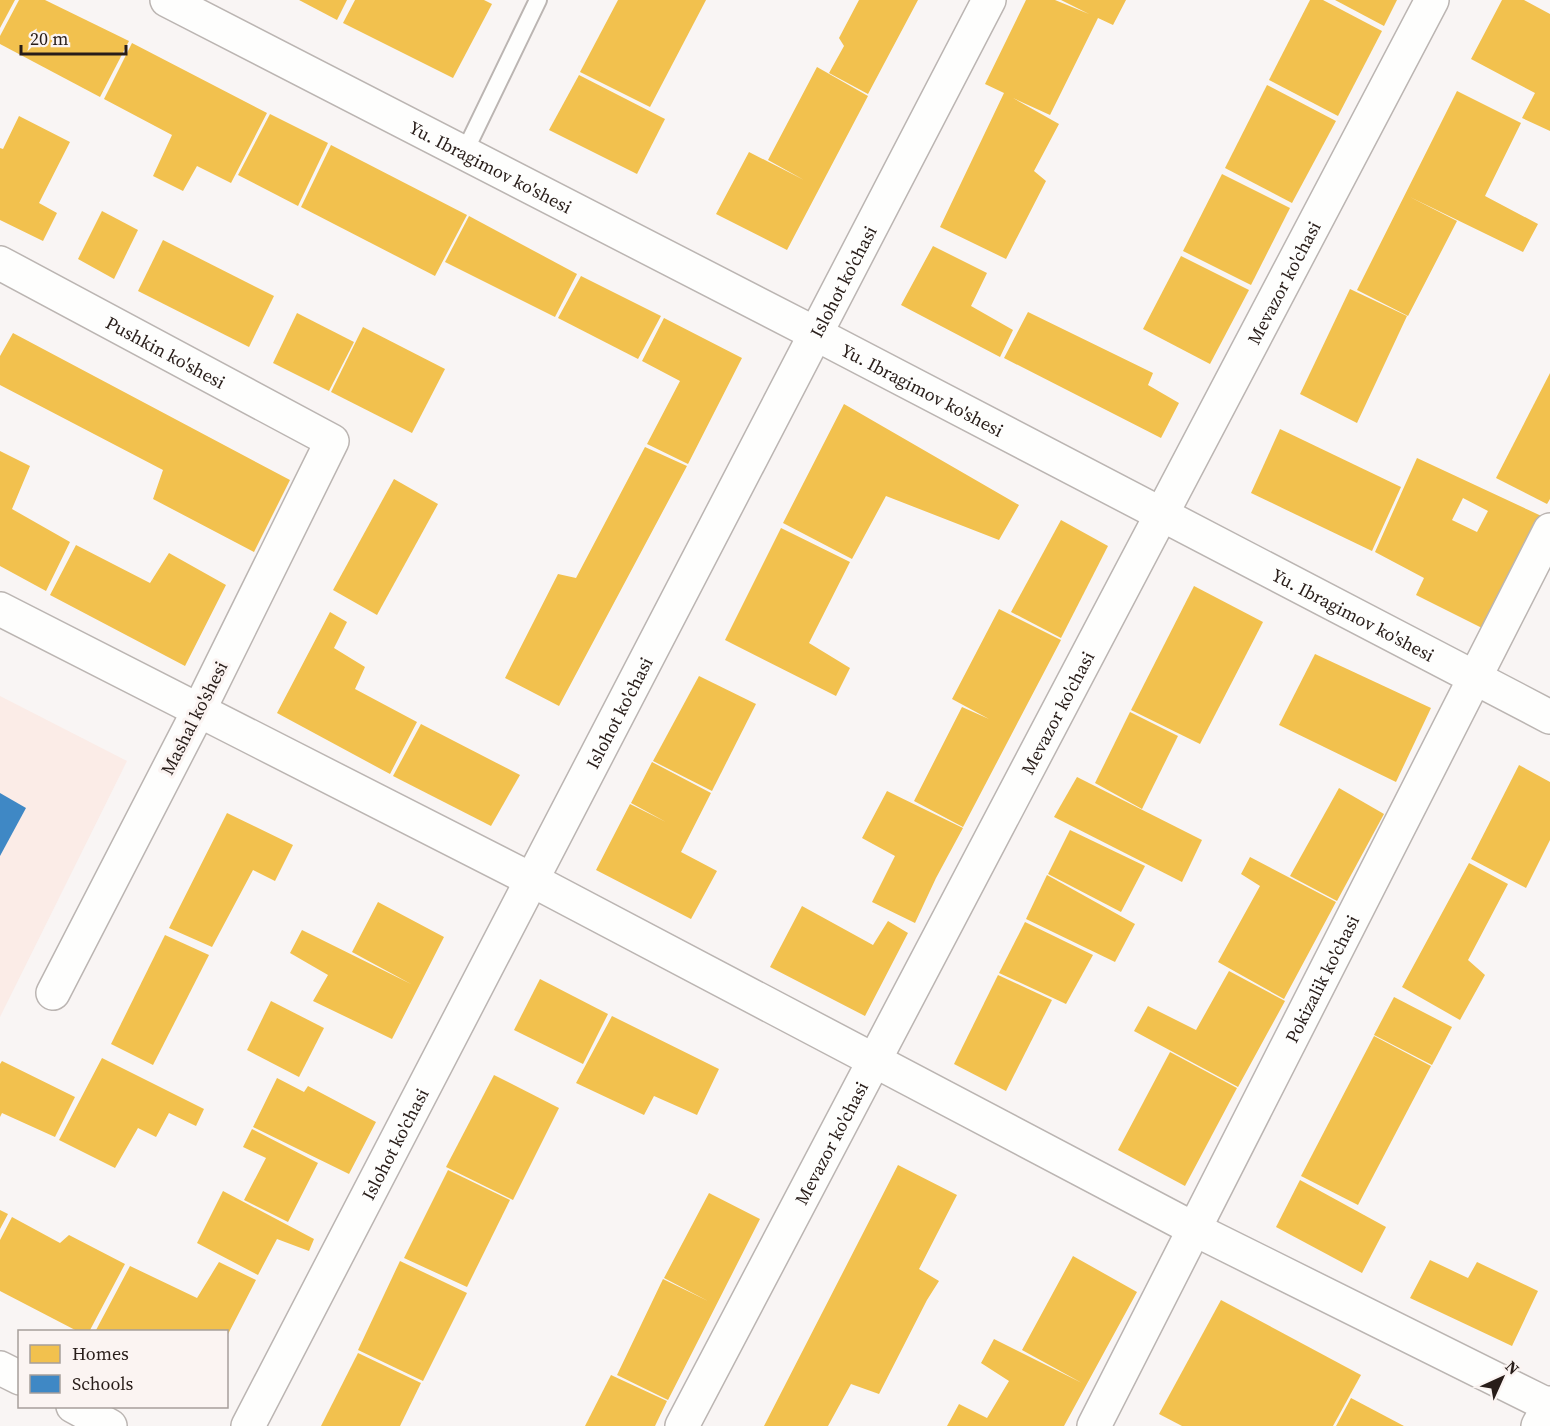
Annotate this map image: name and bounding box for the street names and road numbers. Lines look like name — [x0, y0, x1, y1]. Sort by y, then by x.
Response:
street label: Yu. Ibragimov ko'shesi — [405, 114, 576, 219]
street label: Mevazor ko'chasi — [1241, 217, 1326, 348]
street label: Islohot ko'chasi — [803, 221, 882, 342]
street label: Pushkin ko'shesi — [102, 310, 230, 394]
street label: Yu. Ibragimov ko'shesi — [837, 337, 1008, 442]
street label: Yu. Ibragimov ko'shesi — [1268, 562, 1439, 667]
street label: Mevazor ko'chasi — [1015, 647, 1100, 779]
street label: Islohot ko'chasi — [579, 652, 658, 773]
street label: Mashal ko'shesi — [155, 657, 233, 779]
street label: Pokizalik ko'chasi — [1279, 910, 1365, 1047]
street label: Mevazor ko'chasi — [788, 1077, 874, 1209]
street label: Islohot ko'chasi — [355, 1084, 434, 1204]

